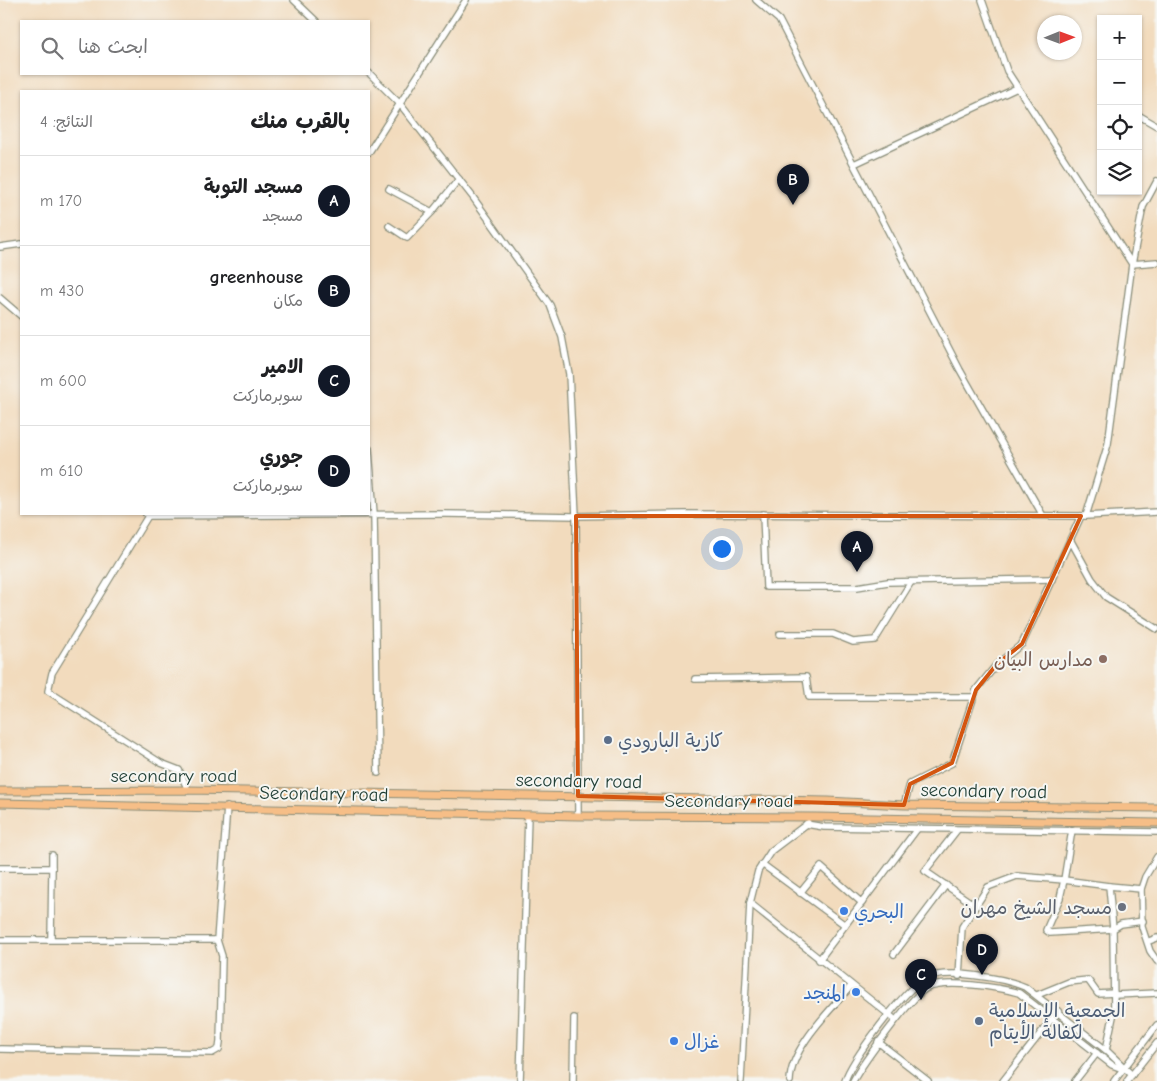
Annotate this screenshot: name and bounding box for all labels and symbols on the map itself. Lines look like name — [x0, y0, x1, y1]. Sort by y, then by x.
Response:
north arrow — [1037, 15, 1082, 60]
pin: B — [777, 164, 809, 205]
pin: A — [841, 531, 873, 572]
your location — [709, 536, 735, 562]
place label: مدارس البيان — [994, 649, 1093, 671]
marker: مدارس البيان — [1097, 653, 1109, 665]
place label: كازية البارودي — [618, 730, 723, 755]
marker: كازية البارودي — [602, 734, 614, 746]
street label: secondary road — [111, 765, 237, 787]
street label: secondary road — [516, 769, 642, 793]
street label: secondary road — [921, 779, 1047, 803]
street label: Secondary road — [259, 782, 389, 806]
street label: Secondary road — [664, 790, 794, 812]
place label: مسجد الشيخ مهران — [961, 897, 1112, 920]
place label: البحري — [854, 901, 904, 926]
marker: مسجد الشيخ مهران — [1116, 901, 1128, 913]
marker: البحري — [838, 905, 850, 917]
pin: D — [966, 934, 998, 975]
pin: C — [905, 959, 937, 1000]
place label: المنجد — [803, 982, 846, 1004]
marker: المنجد — [850, 986, 862, 998]
place label: الجمعية الإسلامية لكفالة الأيتام — [989, 1000, 1125, 1047]
marker: الجمعية الإسلامية لكفالة الأيتام — [973, 1015, 985, 1027]
place label: غزال — [684, 1031, 720, 1053]
marker: غزال — [668, 1035, 680, 1047]

